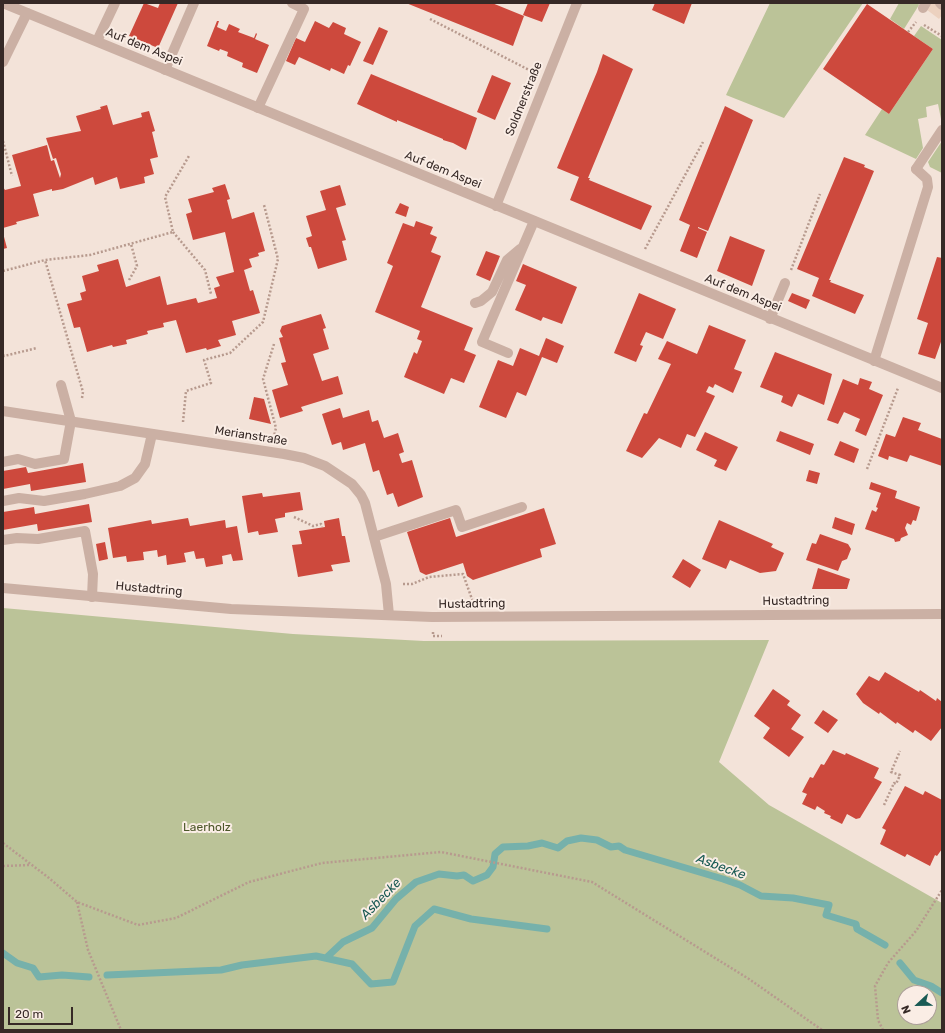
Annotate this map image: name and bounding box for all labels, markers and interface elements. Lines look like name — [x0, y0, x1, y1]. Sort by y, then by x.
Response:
street label: Auf dem Aspei — [104, 25, 184, 69]
street label: Soldnerstraße — [503, 60, 545, 138]
street label: Auf dem Aspei — [403, 148, 483, 192]
street label: Auf dem Aspei — [703, 271, 783, 315]
street label: Merianstraße — [214, 423, 288, 449]
street label: Hustadtring — [115, 579, 183, 599]
street label: Hustadtring — [762, 593, 830, 609]
street label: Hustadtring — [438, 596, 506, 612]
park label: Laerholz — [183, 821, 231, 835]
water label: Asbecke — [694, 851, 748, 883]
water label: Asbecke — [358, 875, 404, 923]
north arrow — [897, 985, 937, 1025]
scale bar — [10, 999, 75, 1025]
text: N — [899, 1003, 914, 1015]
text: 20 m — [15, 1007, 43, 1021]

